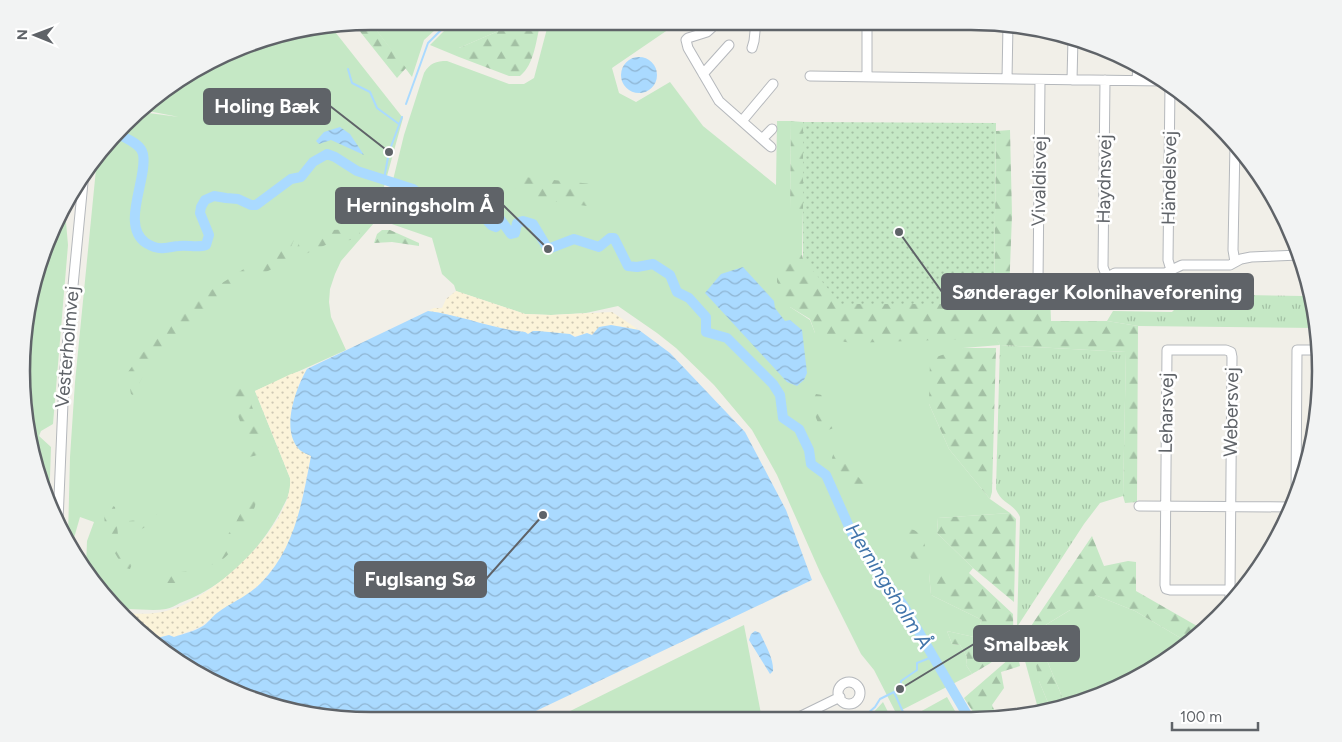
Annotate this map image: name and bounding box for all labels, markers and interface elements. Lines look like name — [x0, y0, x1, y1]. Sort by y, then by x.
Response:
north arrow — [10, 10, 60, 60]
text: N — [14, 29, 31, 40]
callout: Holing Bæk — [204, 89, 330, 124]
text: Holing Bæk — [214, 94, 320, 118]
street label: Händelsvej — [1157, 131, 1181, 225]
street label: Haydnsvej — [1092, 134, 1116, 224]
street label: Vivaldisvej — [1027, 135, 1051, 227]
callout: Herningsholm Å — [336, 188, 503, 223]
text: Herningsholm Å — [346, 193, 494, 217]
callout: Sønderager Kolonihaveforening — [942, 274, 1253, 309]
text: Sønderager Kolonihaveforening — [952, 280, 1242, 304]
street label: Vesterholmvej — [50, 285, 84, 409]
street label: Webersvej — [1219, 367, 1243, 457]
street label: Leharsvej — [1154, 372, 1178, 454]
water label: Herningsholm Å — [841, 519, 937, 653]
callout: Fuglsang Sø — [355, 562, 486, 597]
text: Fuglsang Sø — [365, 567, 476, 591]
callout: Smalbæk — [974, 626, 1079, 661]
text: Smalbæk — [983, 632, 1069, 656]
scale bar — [1172, 700, 1258, 732]
text: 100 m — [1180, 708, 1222, 726]

